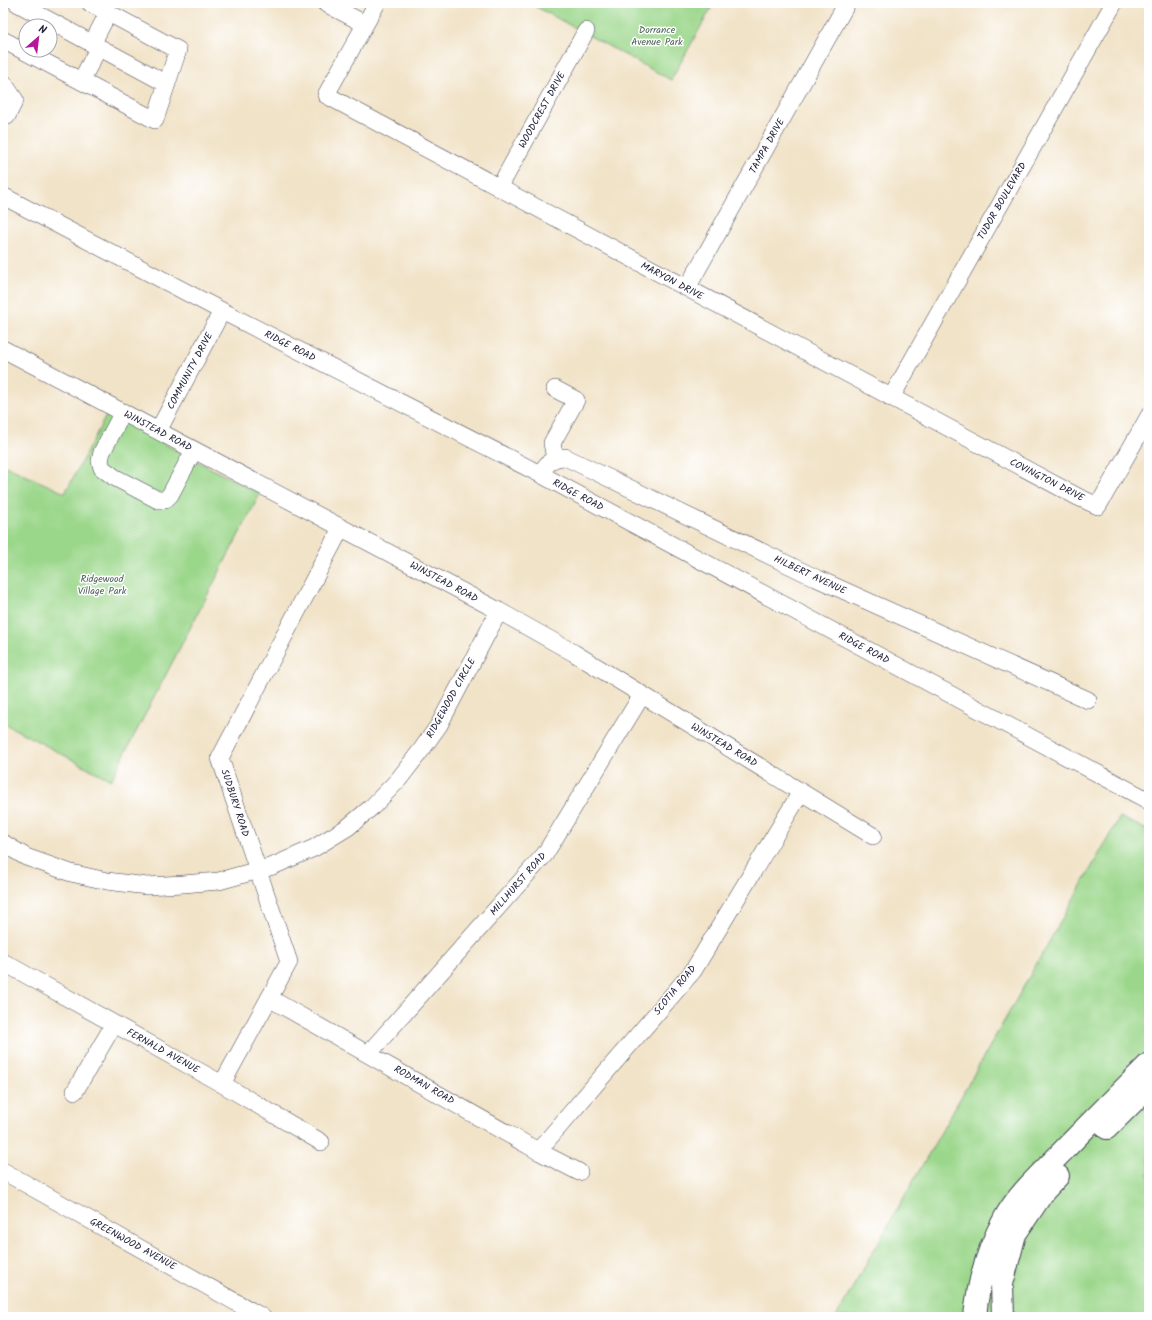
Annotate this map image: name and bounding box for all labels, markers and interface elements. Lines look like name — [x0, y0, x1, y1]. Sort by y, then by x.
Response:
north arrow — [18, 18, 58, 58]
text: N — [35, 20, 50, 40]
park label: Dorrance Avenue Park — [631, 22, 683, 50]
street label: WOODCREST DRIVE — [514, 68, 570, 151]
street label: TAMPA DRIVE — [745, 114, 789, 177]
street label: TUDOR BOULEVARD — [973, 159, 1031, 243]
street label: MARYON DRIVE — [638, 258, 707, 305]
street label: RIDGE ROAD — [261, 326, 319, 366]
street label: COMMUNITY DRIVE — [163, 329, 218, 412]
street label: WINSTEAD ROAD — [121, 406, 195, 456]
street label: COVINGTON DRIVE — [1007, 454, 1088, 506]
street label: RIDGE ROAD — [550, 475, 607, 515]
street label: HILBERT AVENUE — [771, 551, 850, 599]
street label: WINSTEAD ROAD — [407, 557, 481, 607]
park label: Ridgewood Village Park — [78, 571, 127, 599]
street label: RIDGE ROAD — [836, 628, 893, 668]
street label: RIDGEWOOD CIRCLE — [422, 654, 480, 741]
street label: WINSTEAD ROAD — [688, 719, 761, 772]
street label: SUDBURY ROAD — [217, 767, 254, 839]
street label: MILLHURST ROAD — [486, 848, 551, 919]
street label: SCOTIA ROAD — [650, 961, 701, 1019]
street label: FERNALD AVENUE — [123, 1024, 204, 1078]
street label: RODMAN ROAD — [391, 1061, 458, 1109]
street label: GREENWOOD AVENUE — [87, 1214, 180, 1275]

